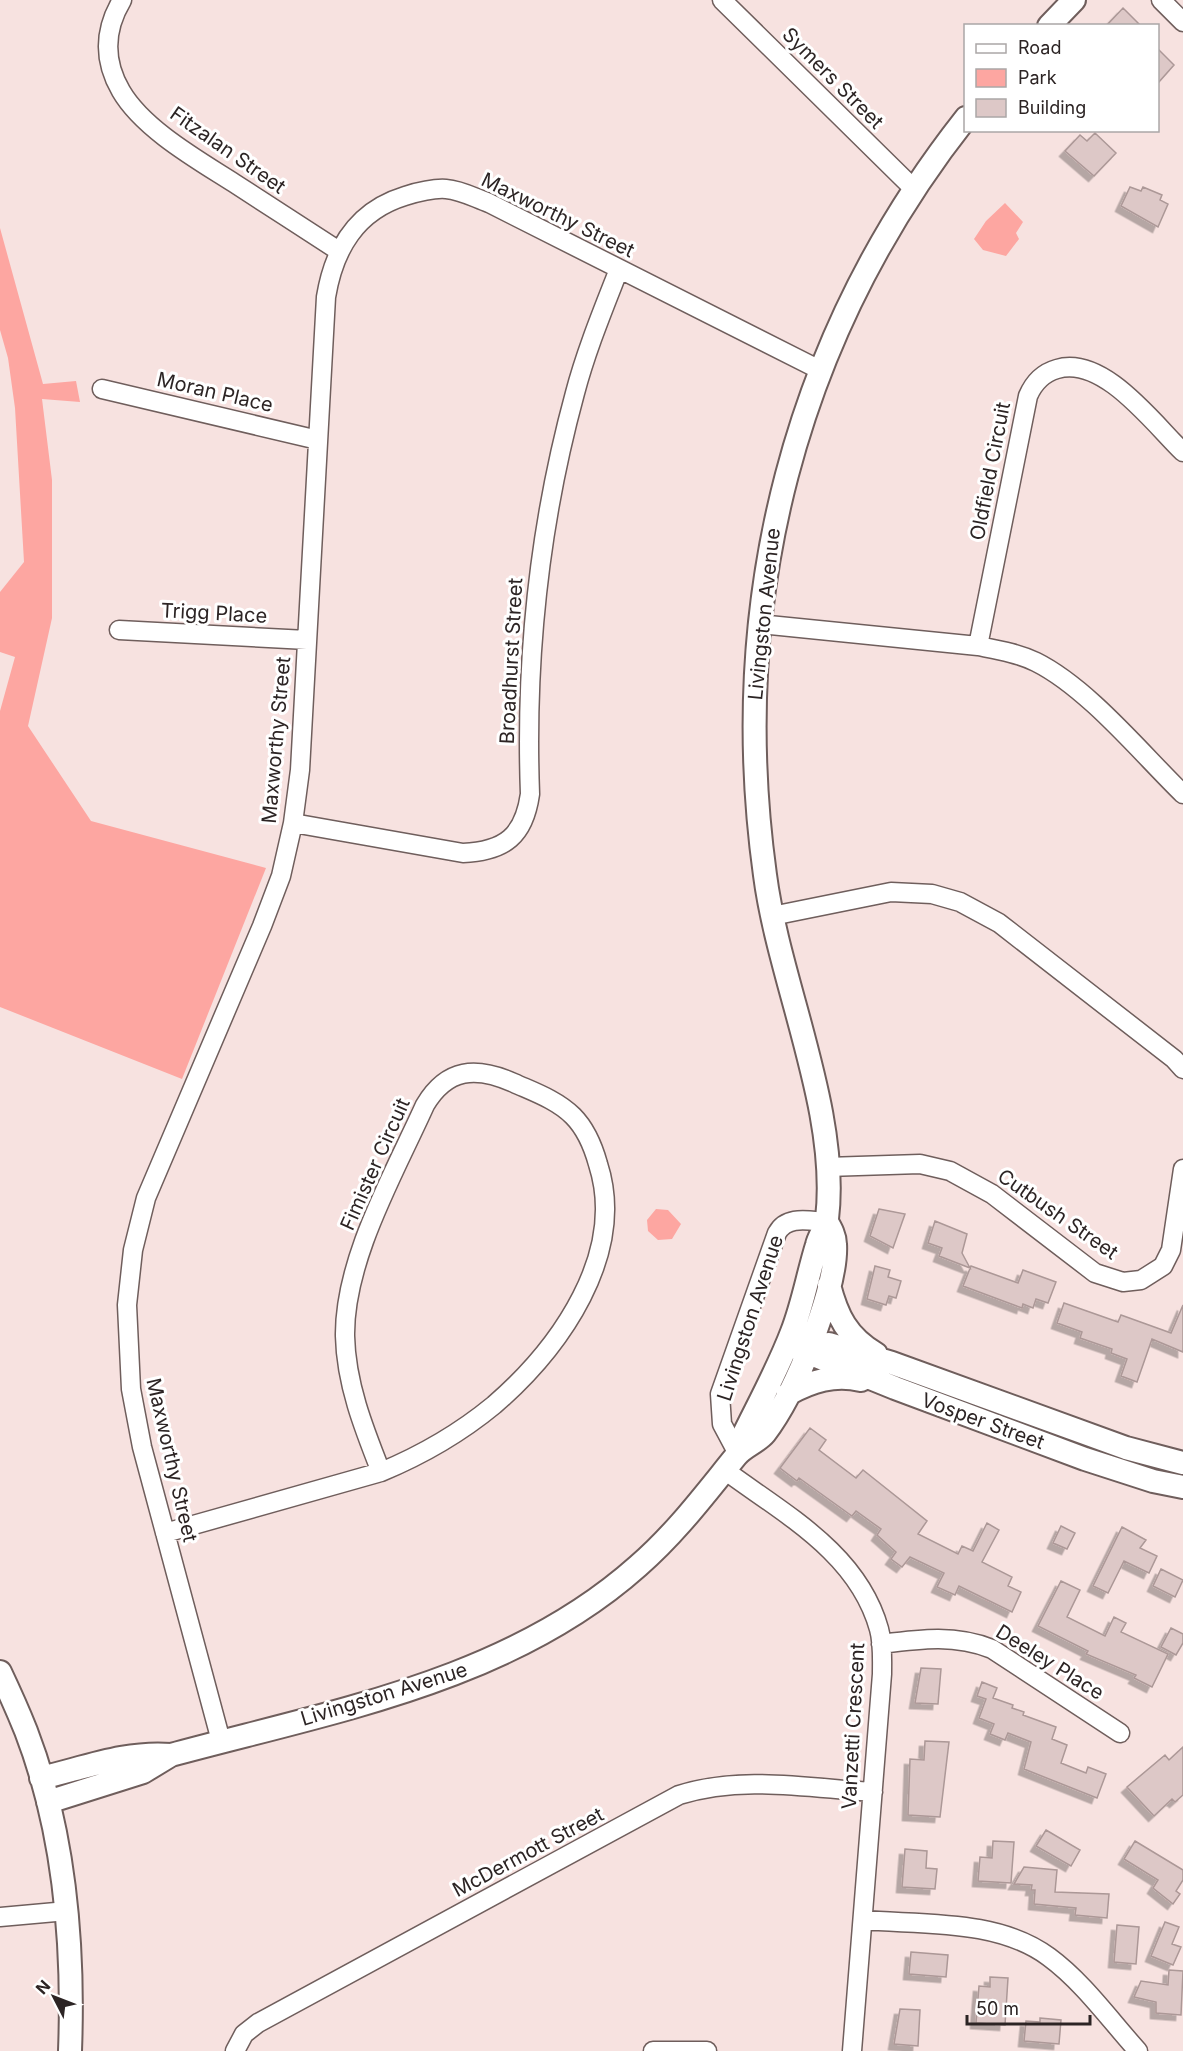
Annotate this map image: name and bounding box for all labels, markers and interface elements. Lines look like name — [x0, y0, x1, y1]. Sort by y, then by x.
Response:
street label: Symers Street — [777, 22, 889, 134]
legend — [964, 24, 1159, 132]
text: Road — [1018, 37, 1061, 58]
text: Park — [1018, 67, 1057, 88]
text: Building — [1018, 97, 1086, 118]
street label: Fitzalan Street — [166, 101, 291, 199]
street label: Maxworthy Street — [477, 168, 639, 263]
street label: Moran Place — [155, 367, 275, 417]
street label: Oldfield Circuit — [965, 399, 1015, 542]
street label: Livingston Avenue — [743, 527, 785, 701]
street label: Broadhurst Street — [495, 577, 527, 745]
street label: Trigg Place — [160, 598, 268, 628]
street label: Maxworthy Street — [257, 655, 295, 824]
street label: Fimister Circuit — [335, 1094, 415, 1234]
street label: Cutbush Street — [993, 1164, 1123, 1265]
street label: Livingston Avenue — [712, 1232, 788, 1404]
street label: Maxworthy Street — [141, 1376, 203, 1545]
street label: Vosper Street — [918, 1388, 1048, 1454]
street label: Deeley Place — [992, 1619, 1108, 1705]
street label: Vanzetti Crescent — [837, 1642, 869, 1810]
street label: Livingston Avenue — [298, 1657, 470, 1731]
street label: McDermott Street — [448, 1802, 608, 1902]
north arrow — [24, 1967, 84, 2027]
text: N — [31, 1976, 54, 1998]
scale bar — [967, 1988, 1090, 2026]
text: 50 m — [976, 1998, 1019, 2019]

